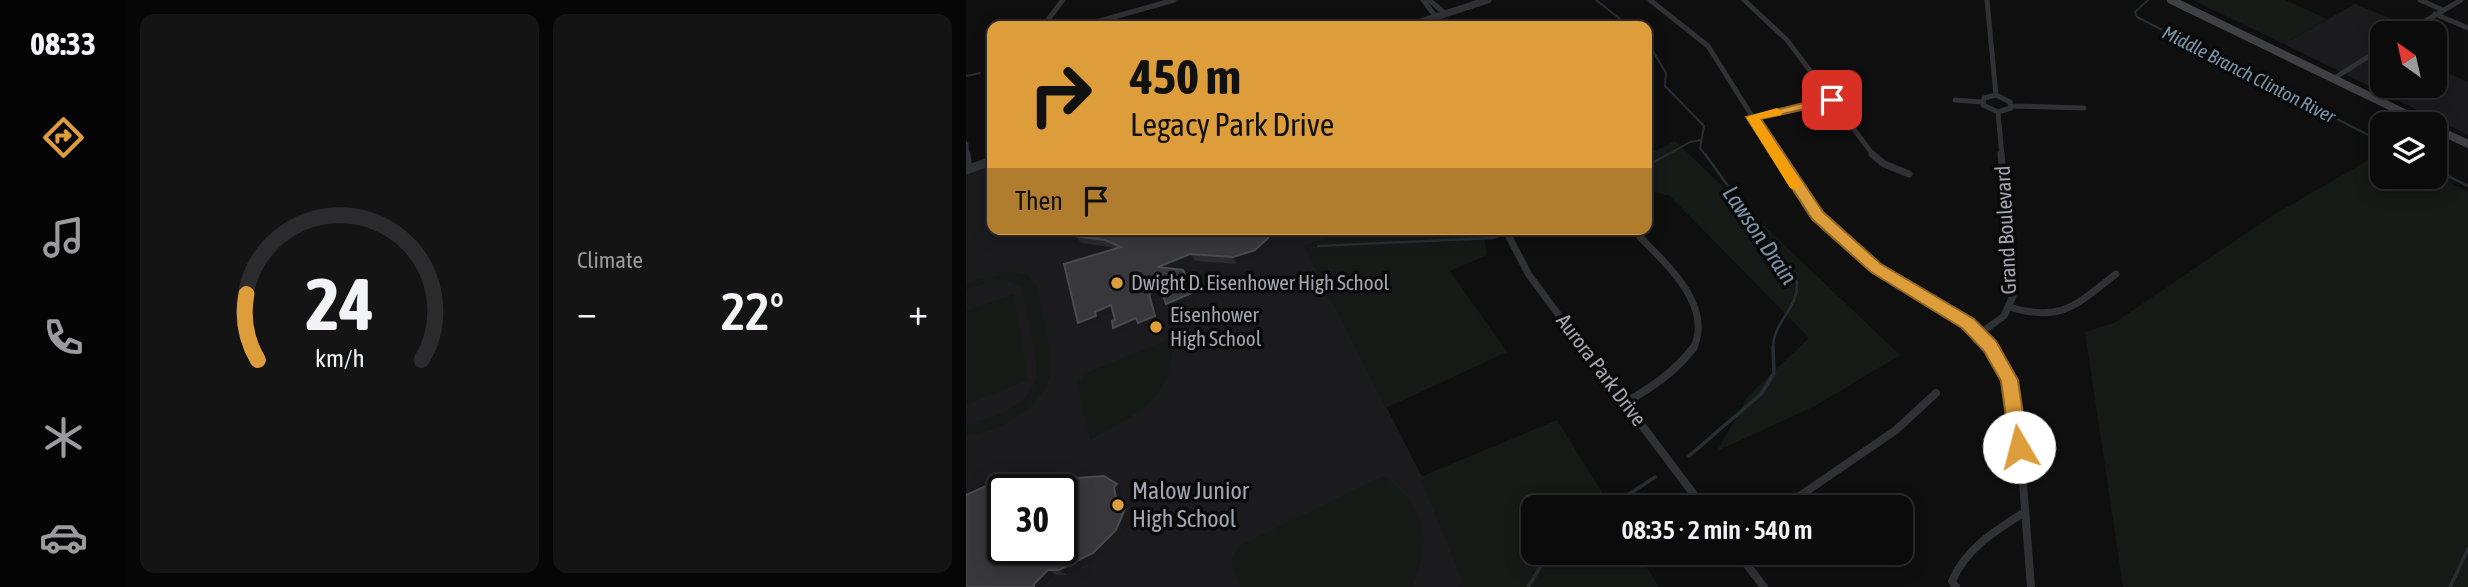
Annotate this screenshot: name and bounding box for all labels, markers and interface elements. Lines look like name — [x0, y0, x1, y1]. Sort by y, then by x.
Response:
water label: Middle Branch Clinton River — [2159, 21, 2340, 128]
north arrow — [2370, 21, 2446, 98]
map controls — [2370, 21, 2447, 189]
text: 08:33 — [30, 25, 96, 62]
text: 450 m — [1130, 48, 1241, 104]
icon: right — [1015, 49, 1106, 140]
pin — [1802, 70, 1862, 130]
icon: arrive — [1813, 81, 1851, 119]
text: Legacy Park Drive — [1130, 106, 1334, 143]
button: layers — [2370, 112, 2447, 189]
icon: directions — [39, 113, 88, 162]
street label: Grand Boulevard — [1990, 165, 2020, 295]
water label: Lawson Drain — [1718, 181, 1802, 289]
icon: arrive — [1077, 182, 1115, 220]
text: Then — [1015, 186, 1063, 216]
icon: music — [39, 213, 88, 262]
text: Climate — [577, 247, 643, 273]
text: 24 — [305, 262, 374, 345]
place label: Dwight D. Eisenhower High School — [1131, 270, 1390, 294]
marker: Dwight D. Eisenhower High School — [1109, 275, 1125, 291]
text: 22° — [721, 281, 784, 341]
text: − — [577, 290, 597, 333]
text: + — [908, 290, 928, 333]
place label: Eisenhower High School — [1170, 302, 1262, 350]
street label: Aurora Park Drive — [1552, 309, 1652, 430]
icon: phone — [39, 313, 88, 362]
marker: Eisenhower High School — [1148, 319, 1164, 335]
text: km/h — [315, 343, 364, 371]
position arrow — [1982, 410, 2056, 484]
icon: climate — [39, 413, 88, 462]
speed limit sign: 30 — [987, 474, 1078, 565]
place label: Malow Junior High School — [1132, 477, 1250, 532]
marker: Malow Junior High School — [1110, 497, 1126, 513]
icon: car — [39, 513, 88, 562]
text: 08:35 · 2 min · 540 m — [1622, 515, 1812, 545]

